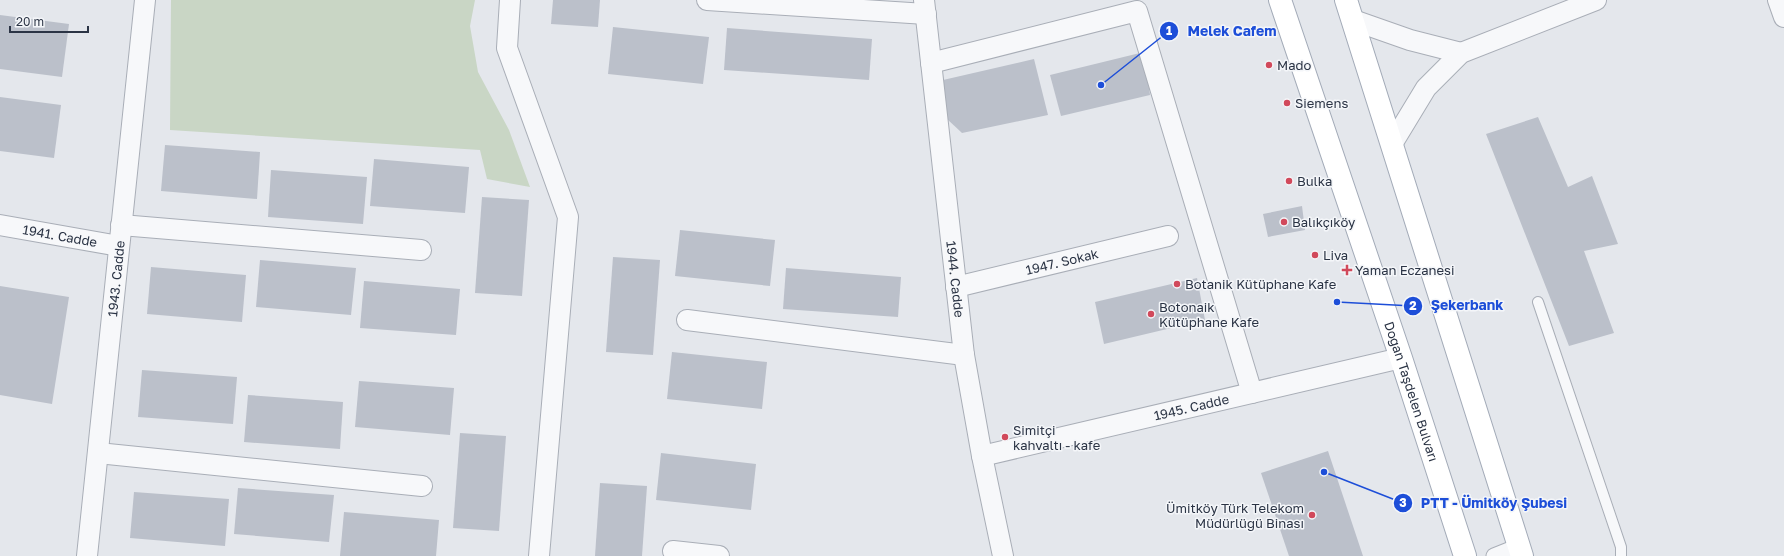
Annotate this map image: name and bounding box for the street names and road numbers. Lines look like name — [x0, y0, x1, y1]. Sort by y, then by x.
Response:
street label: 1941. Cadde — [22, 221, 99, 250]
street label: 1943. Cadde — [104, 240, 128, 317]
street label: 1944. Cadde — [943, 240, 968, 318]
street label: 1947. Sokak — [1024, 245, 1101, 278]
street label: Doğan Taşdelen Bulvarı — [1381, 319, 1442, 463]
street label: 1945. Cadde — [1152, 391, 1230, 424]

